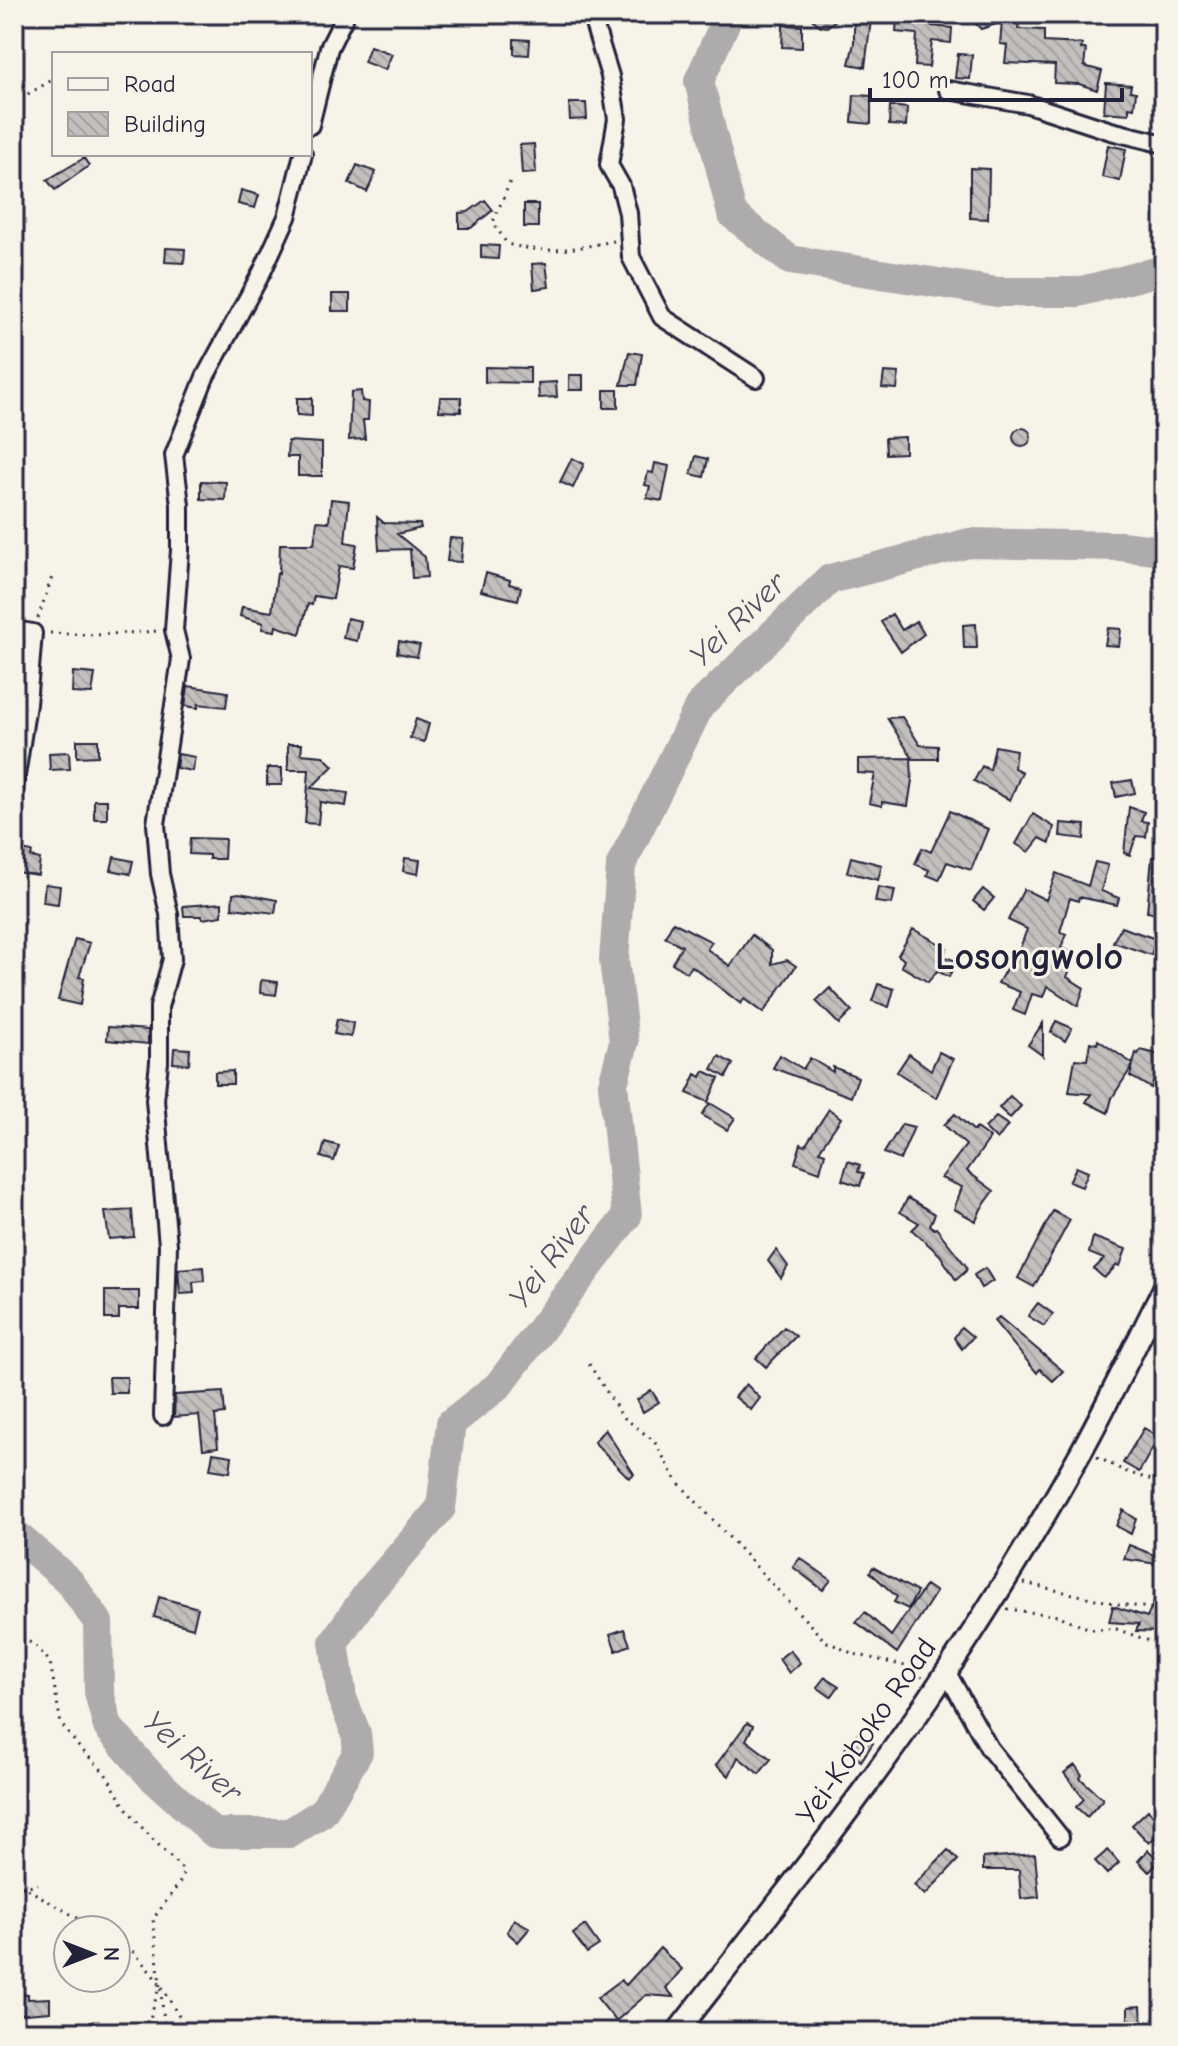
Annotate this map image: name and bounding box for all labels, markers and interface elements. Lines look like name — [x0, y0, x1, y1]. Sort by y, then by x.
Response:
legend — [52, 52, 312, 156]
scale bar — [870, 52, 1122, 102]
text: 100 m — [882, 66, 949, 94]
text: Road — [124, 70, 176, 98]
text: Building — [124, 110, 206, 138]
water label: Yei River — [681, 564, 794, 674]
district label: Losongwolo — [935, 935, 1123, 979]
water label: Yei River — [501, 1196, 603, 1315]
street label: Yei-Koboko Road — [789, 1632, 944, 1831]
water label: Yei River — [136, 1703, 250, 1811]
north arrow — [52, 1914, 132, 1994]
text: N — [98, 1947, 124, 1961]

